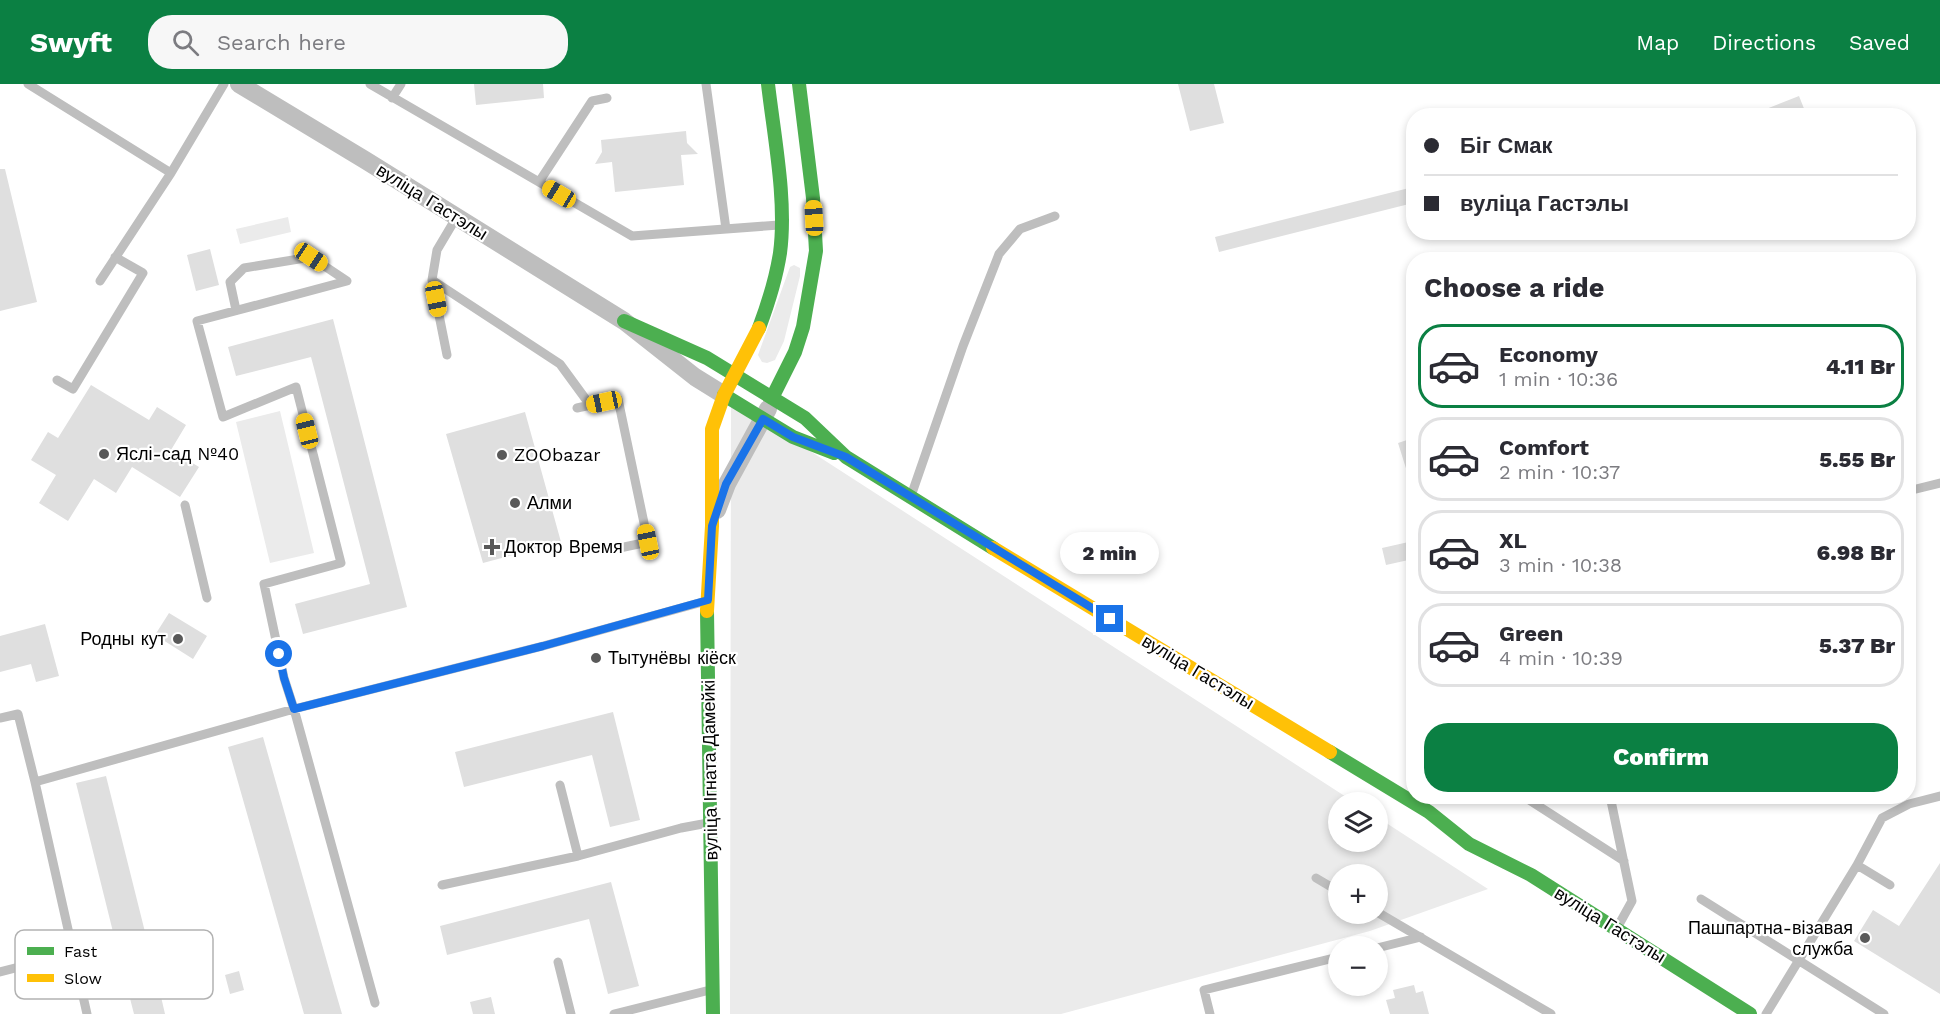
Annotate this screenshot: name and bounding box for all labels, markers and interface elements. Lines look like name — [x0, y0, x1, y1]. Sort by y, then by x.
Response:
search box — [148, 15, 568, 69]
text: Swyft — [30, 26, 112, 59]
icon: search — [169, 26, 202, 59]
text: Search here — [217, 30, 346, 55]
text: Map — [1636, 30, 1679, 55]
text: Directions — [1712, 30, 1816, 55]
text: Saved — [1849, 30, 1910, 55]
text: Біг Смак — [1460, 133, 1553, 158]
street label: вуліца Гастэлы — [373, 159, 492, 244]
car — [539, 177, 579, 211]
text: вуліца Гастэлы — [1460, 191, 1629, 216]
car — [804, 200, 824, 236]
car — [291, 239, 331, 275]
text: Choose a ride — [1424, 272, 1604, 304]
car — [424, 280, 448, 318]
icon: car — [1427, 339, 1481, 393]
text: Economy — [1499, 342, 1598, 367]
text: 4.11 Br — [1826, 354, 1895, 379]
text: 1 min · 10:36 — [1499, 367, 1618, 391]
car — [585, 389, 623, 415]
car — [294, 411, 320, 451]
icon: car — [1427, 432, 1481, 486]
text: Comfort — [1499, 435, 1589, 460]
place label: Яслі-сад №40 — [116, 443, 239, 464]
place label: ZOObazar — [514, 444, 601, 465]
marker: Яслі-сад №40 — [97, 447, 111, 461]
text: 5.55 Br — [1819, 447, 1895, 472]
marker: ZOObazar — [495, 448, 509, 462]
text: 2 min · 10:37 — [1499, 460, 1620, 484]
place label: Алми — [527, 492, 572, 513]
marker: Алми — [508, 496, 522, 510]
car — [635, 523, 661, 561]
icon: car — [1427, 525, 1481, 579]
text: XL — [1499, 528, 1527, 553]
callout: 2 min — [1060, 532, 1160, 574]
place label: Доктор Время — [504, 536, 623, 557]
marker: Доктор Время — [485, 540, 499, 554]
text: 6.98 Br — [1817, 540, 1895, 565]
text: 2 min — [1082, 541, 1137, 565]
text: 3 min · 10:38 — [1499, 553, 1622, 577]
route end — [1096, 605, 1123, 632]
icon: car — [1427, 618, 1481, 672]
text: Green — [1499, 621, 1563, 646]
place label: Родны кут — [80, 628, 166, 649]
street label: вуліца Гастэлы — [1138, 630, 1258, 713]
marker: Родны кут — [171, 632, 185, 646]
text: 5.37 Br — [1819, 633, 1895, 658]
route start — [265, 640, 292, 667]
text: 4 min · 10:39 — [1499, 646, 1623, 670]
place label: Тытунёвы кіёск — [608, 647, 736, 668]
marker: Тытунёвы кіёск — [589, 651, 603, 665]
street label: вуліца Ігната Дамейкі — [697, 680, 722, 860]
button: Confirm — [1424, 723, 1898, 792]
map controls — [1328, 792, 1388, 996]
button: layers — [1328, 792, 1388, 852]
button: + — [1328, 864, 1388, 924]
street label: вуліца Гастэлы — [1551, 882, 1670, 967]
place label: Пашпартна-візавая служба — [1688, 917, 1854, 959]
legend — [15, 930, 213, 999]
marker: Пашпартна-візавая служба — [1858, 931, 1872, 945]
button: − — [1328, 936, 1388, 996]
text: Fast — [64, 942, 97, 961]
text: Slow — [64, 969, 102, 988]

